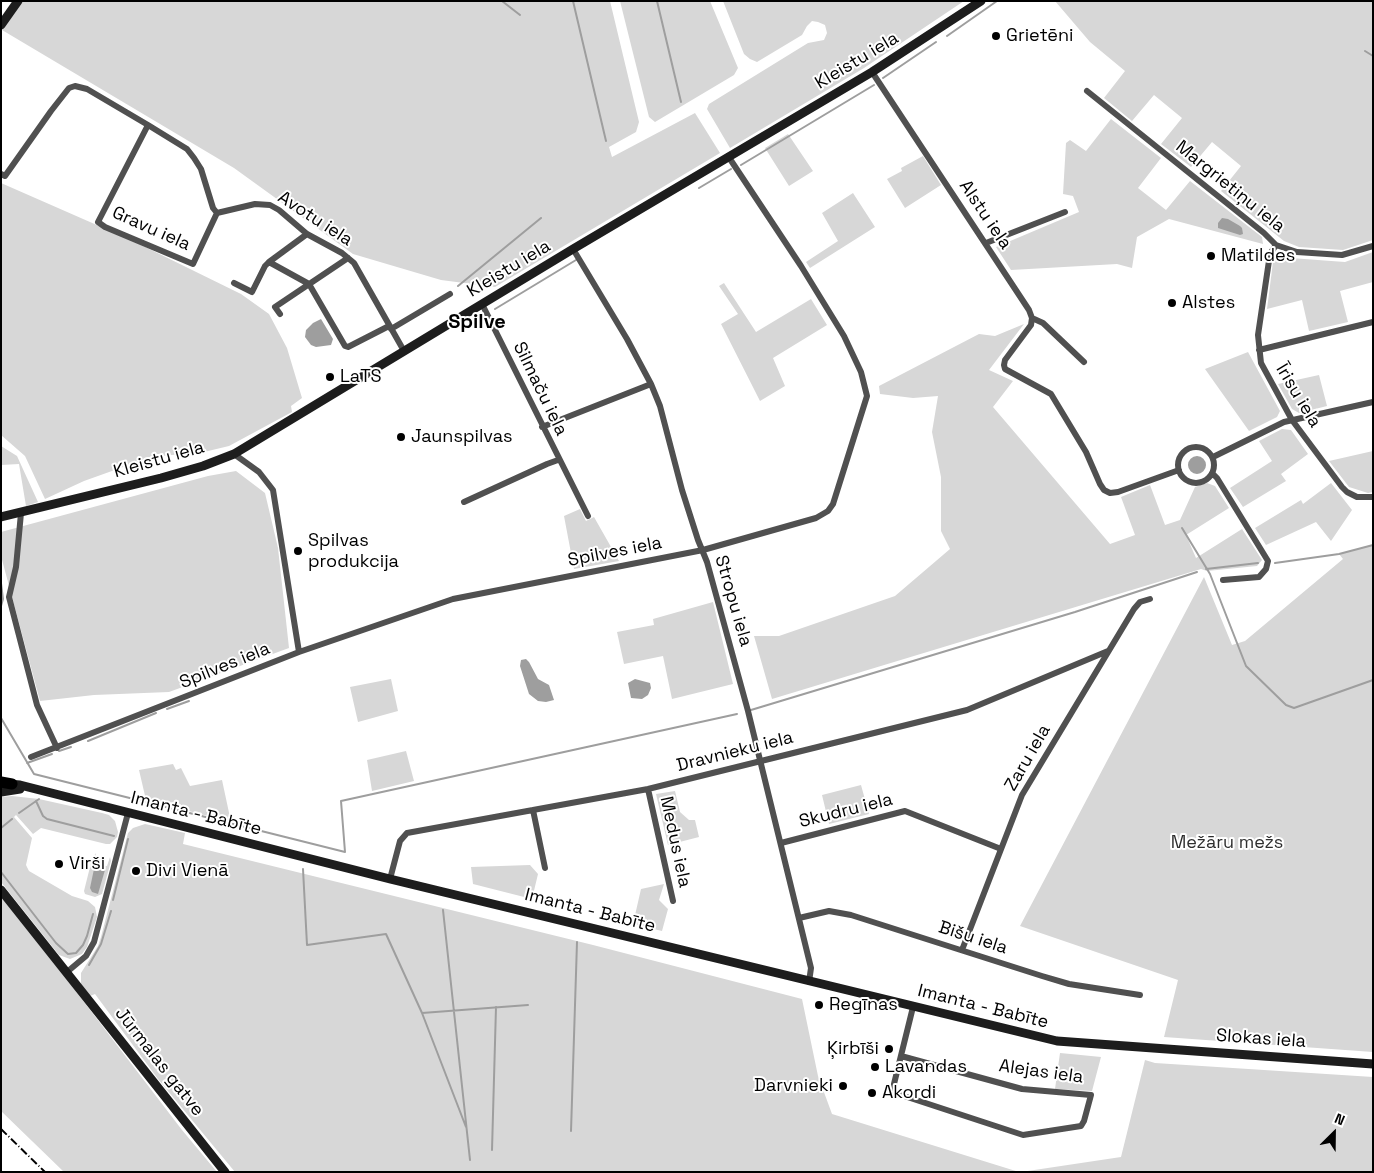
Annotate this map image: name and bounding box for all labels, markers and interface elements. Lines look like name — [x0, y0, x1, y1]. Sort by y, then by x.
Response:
place label: Grietēni — [1006, 25, 1073, 47]
street label: Kleistu iela — [811, 28, 903, 94]
marker: Grietēni — [990, 30, 1002, 42]
street label: Margrietiņu iela — [1171, 136, 1289, 238]
street label: Alstu iela — [954, 176, 1016, 254]
street label: Avotu iela — [274, 187, 356, 251]
street label: Gravu iela — [109, 202, 193, 256]
street label: Kleistu iela — [463, 236, 555, 302]
place label: Matildes — [1221, 245, 1295, 267]
marker: Matildes — [1205, 250, 1217, 262]
place label: Alstes — [1182, 292, 1235, 314]
marker: Alstes — [1166, 297, 1178, 309]
district label: Spilve — [448, 311, 506, 335]
street label: Silmaču iela — [508, 339, 572, 439]
street label: Īrisu iela — [1271, 360, 1325, 432]
place label: LaTS — [340, 366, 381, 388]
marker: LaTS — [324, 371, 336, 383]
place label: Jaunspilvas — [411, 426, 512, 448]
marker: Jaunspilvas — [395, 431, 407, 443]
street label: Kleistu iela — [111, 437, 207, 483]
place label: Spilvas produkcija — [308, 530, 399, 572]
street label: Spilves iela — [566, 532, 664, 572]
marker: Spilvas produkcija — [292, 545, 304, 557]
street label: Stropu iela — [710, 553, 756, 649]
street label: Spilves iela — [177, 638, 273, 694]
street label: Zaru iela — [1000, 721, 1056, 795]
street label: Dravnieku iela — [675, 727, 795, 777]
street label: Imanta - Babīte — [128, 787, 264, 841]
street label: Skudru iela — [797, 789, 895, 833]
street label: Medus iela — [655, 794, 695, 890]
park label: Mežāru mežs — [1171, 832, 1283, 854]
place label: Virši — [69, 853, 105, 875]
marker: Virši — [53, 858, 65, 870]
place label: Divi Vienā — [146, 860, 229, 882]
marker: Divi Vienā — [130, 865, 142, 877]
street label: Imanta - Babīte — [522, 884, 658, 938]
street label: Bišu iela — [936, 917, 1010, 959]
street label: Imanta - Babīte — [915, 980, 1051, 1034]
place label: Regīnas — [829, 994, 898, 1016]
marker: Regīnas — [813, 999, 825, 1011]
street label: Jūrmalas gatve — [110, 1003, 208, 1121]
street label: Slokas iela — [1215, 1025, 1307, 1053]
place label: Ķirbīši — [827, 1038, 879, 1060]
marker: Ķirbīši — [883, 1043, 895, 1055]
street label: Alejas iela — [997, 1055, 1085, 1089]
place label: Lavandas — [885, 1056, 967, 1078]
marker: Lavandas — [869, 1061, 881, 1073]
place label: Darvnieki — [754, 1075, 833, 1097]
marker: Darvnieki — [837, 1080, 849, 1092]
place label: Akordi — [882, 1082, 936, 1104]
marker: Akordi — [866, 1087, 878, 1099]
north arrow — [1309, 1108, 1359, 1158]
text: N — [1332, 1109, 1348, 1129]

